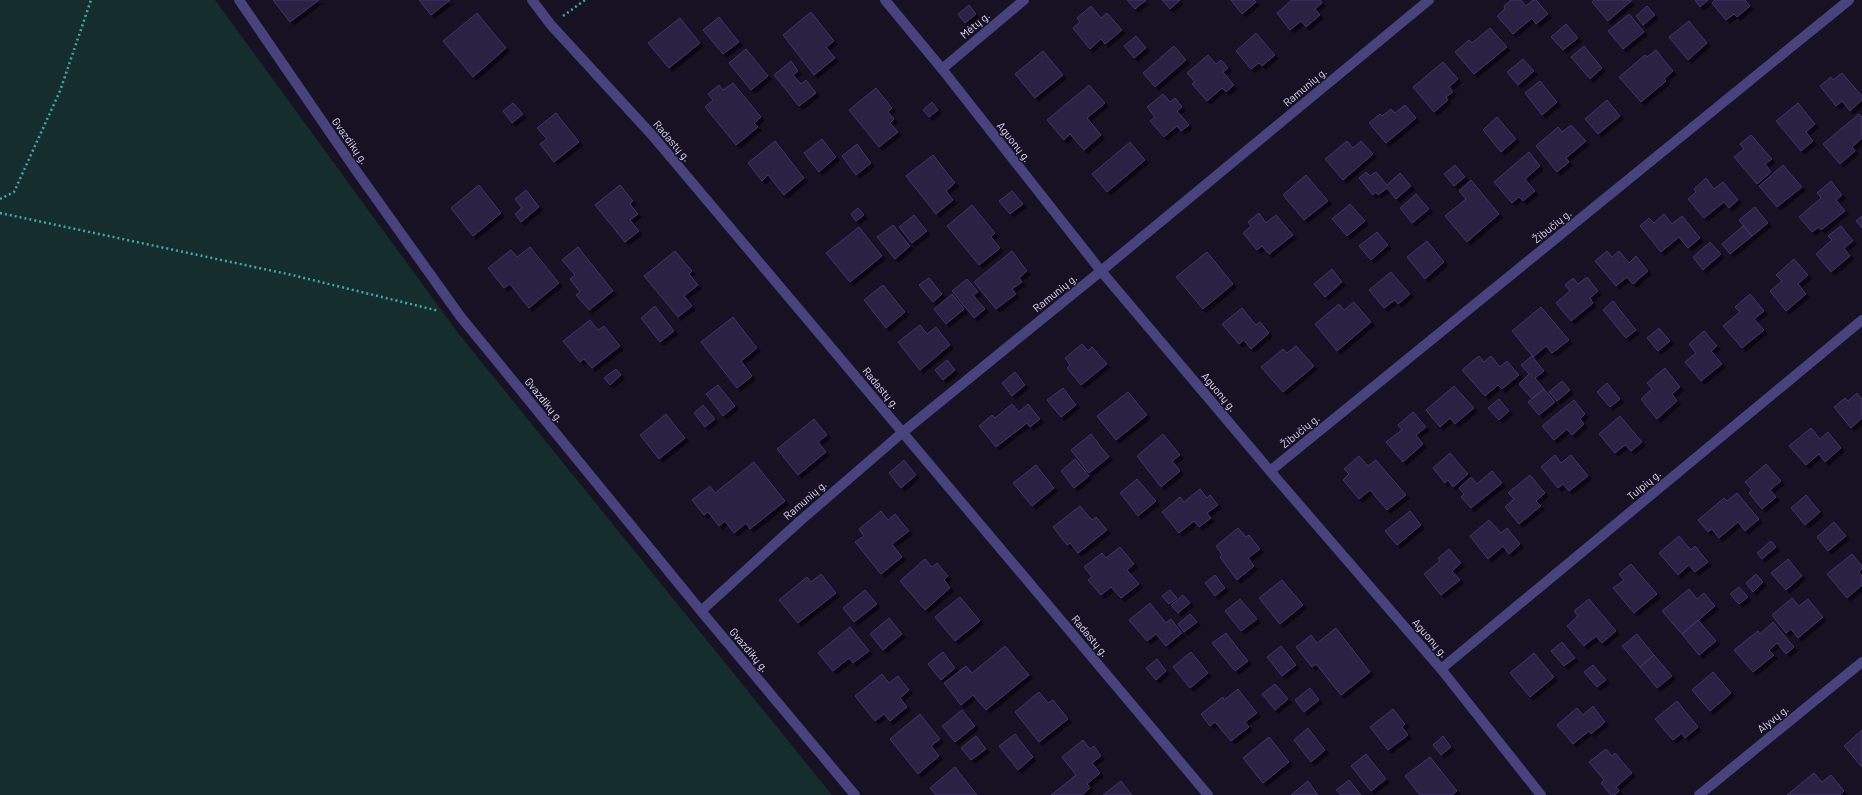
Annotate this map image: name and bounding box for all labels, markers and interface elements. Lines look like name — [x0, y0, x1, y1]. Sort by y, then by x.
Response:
street label: Mėtų g. — [957, 8, 992, 41]
street label: Ramunių g. — [1280, 65, 1329, 109]
street label: Gvazdikų g. — [330, 115, 371, 166]
street label: Radastų g. — [651, 117, 694, 164]
street label: Aguonų g. — [995, 119, 1034, 164]
street label: Žibučių g. — [1530, 206, 1574, 245]
street label: Ramunių g. — [1030, 271, 1079, 314]
street label: Radastų g. — [860, 364, 903, 411]
street label: Aguonų g. — [1199, 369, 1240, 414]
street label: Gvazdikų g. — [522, 375, 566, 425]
street label: Žibučių g. — [1278, 411, 1322, 450]
street label: Tulpių g. — [1624, 467, 1663, 503]
street label: Ramunių g. — [780, 477, 829, 522]
street label: Radastų g. — [1069, 612, 1112, 659]
street label: Aguonų g. — [1410, 616, 1451, 660]
street label: Gvazdikų g. — [727, 625, 772, 674]
street label: Alyvų g. — [1754, 702, 1791, 735]

